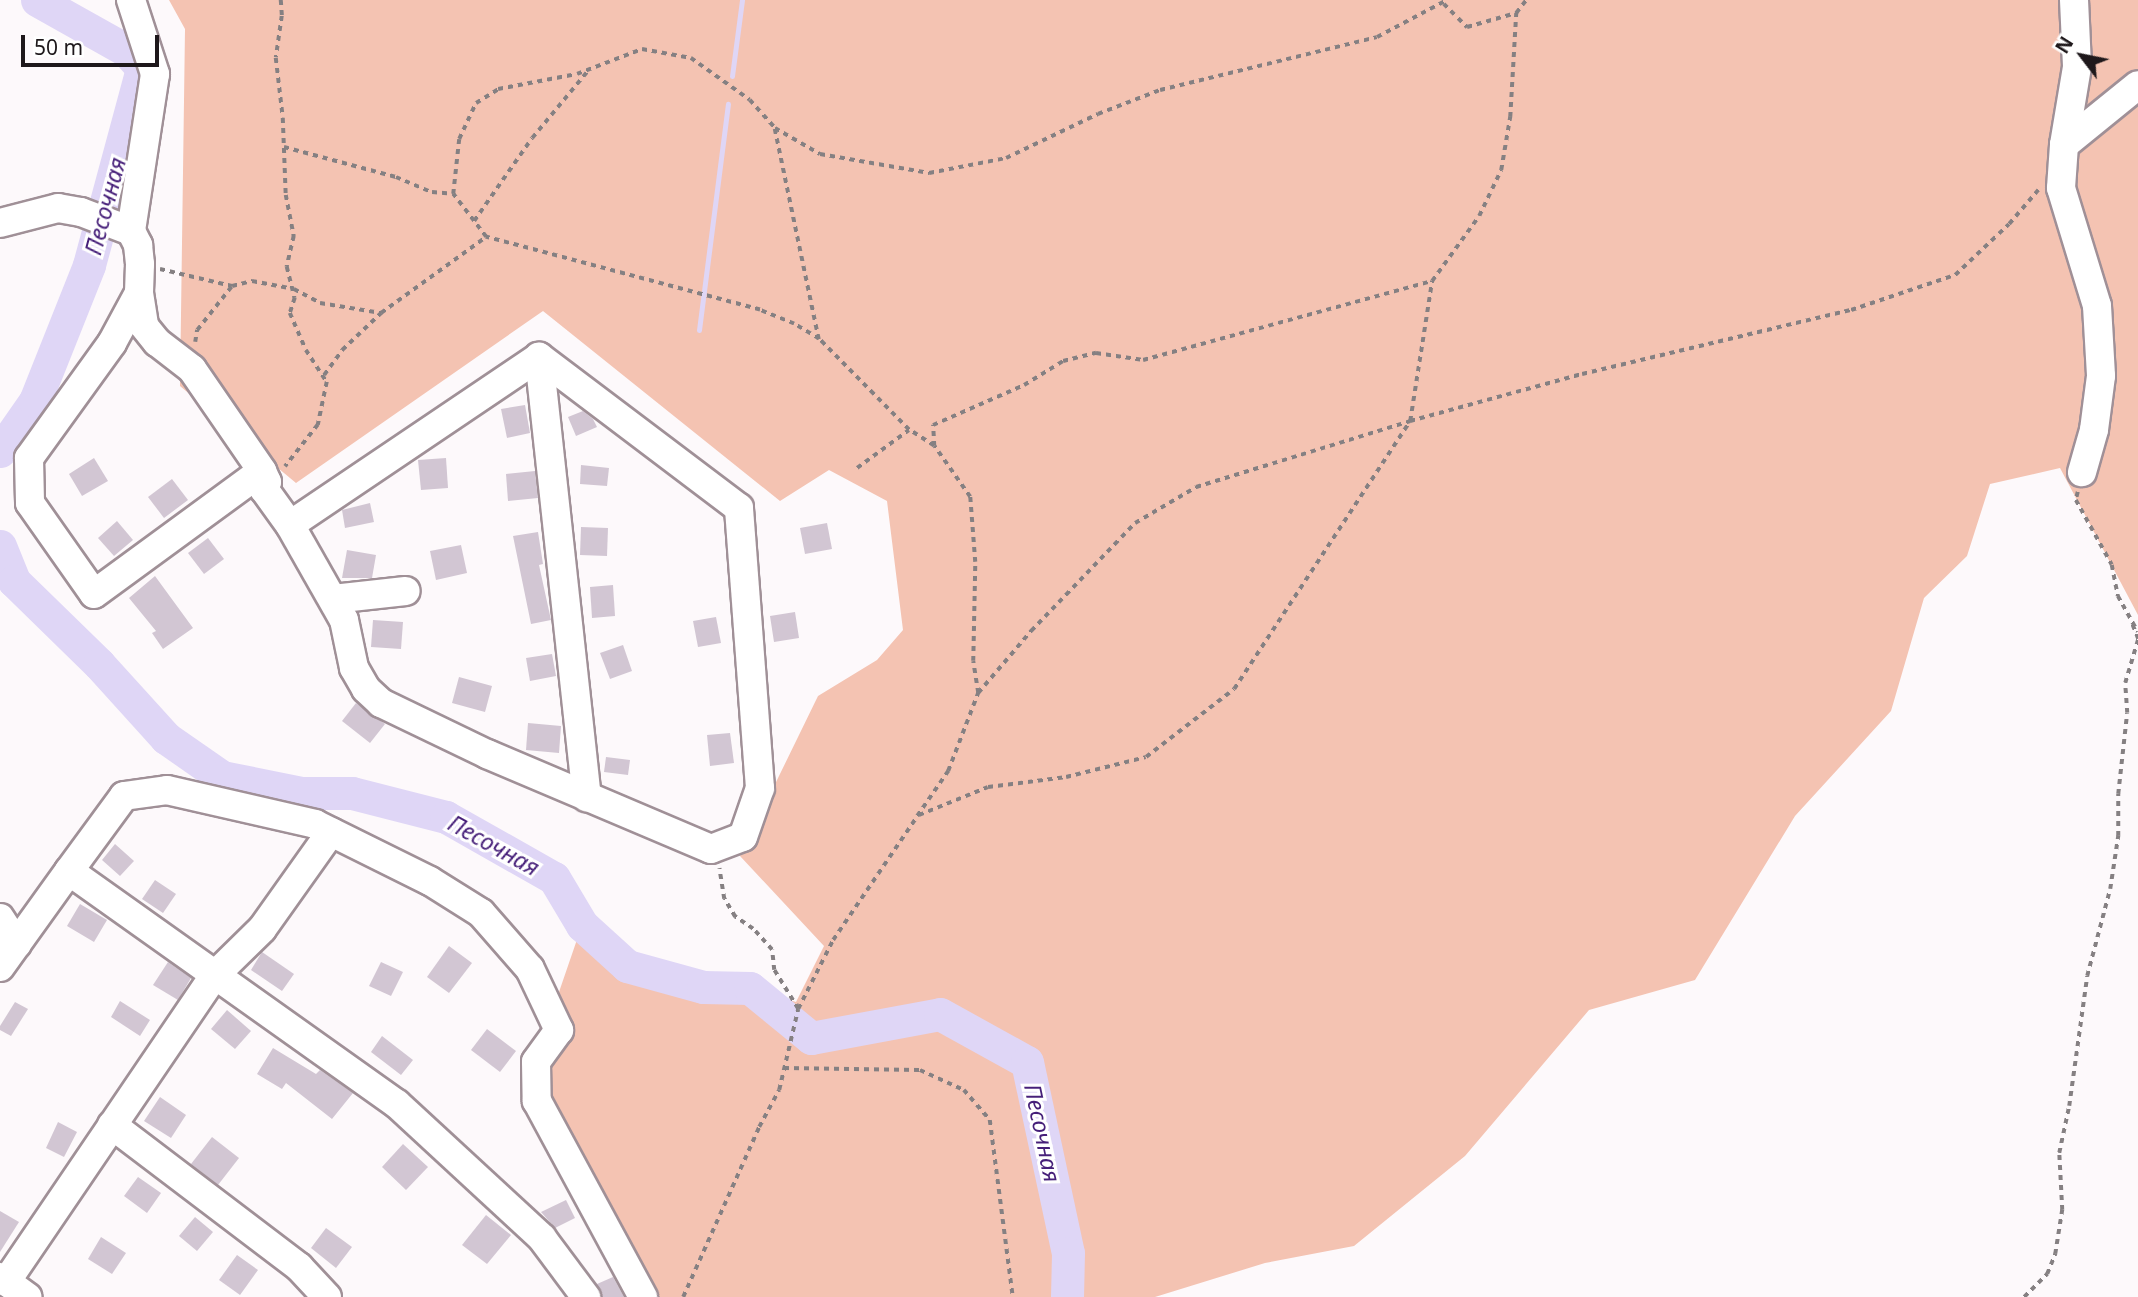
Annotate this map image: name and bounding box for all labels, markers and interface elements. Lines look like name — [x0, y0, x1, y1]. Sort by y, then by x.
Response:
scale bar — [24, 21, 163, 65]
north arrow — [2047, 21, 2117, 91]
text: N — [2049, 31, 2079, 58]
text: 50 m — [34, 33, 83, 61]
water label: Песочная — [79, 154, 131, 258]
water label: Песочная — [444, 809, 544, 881]
water label: Песочная — [1019, 1081, 1067, 1185]

